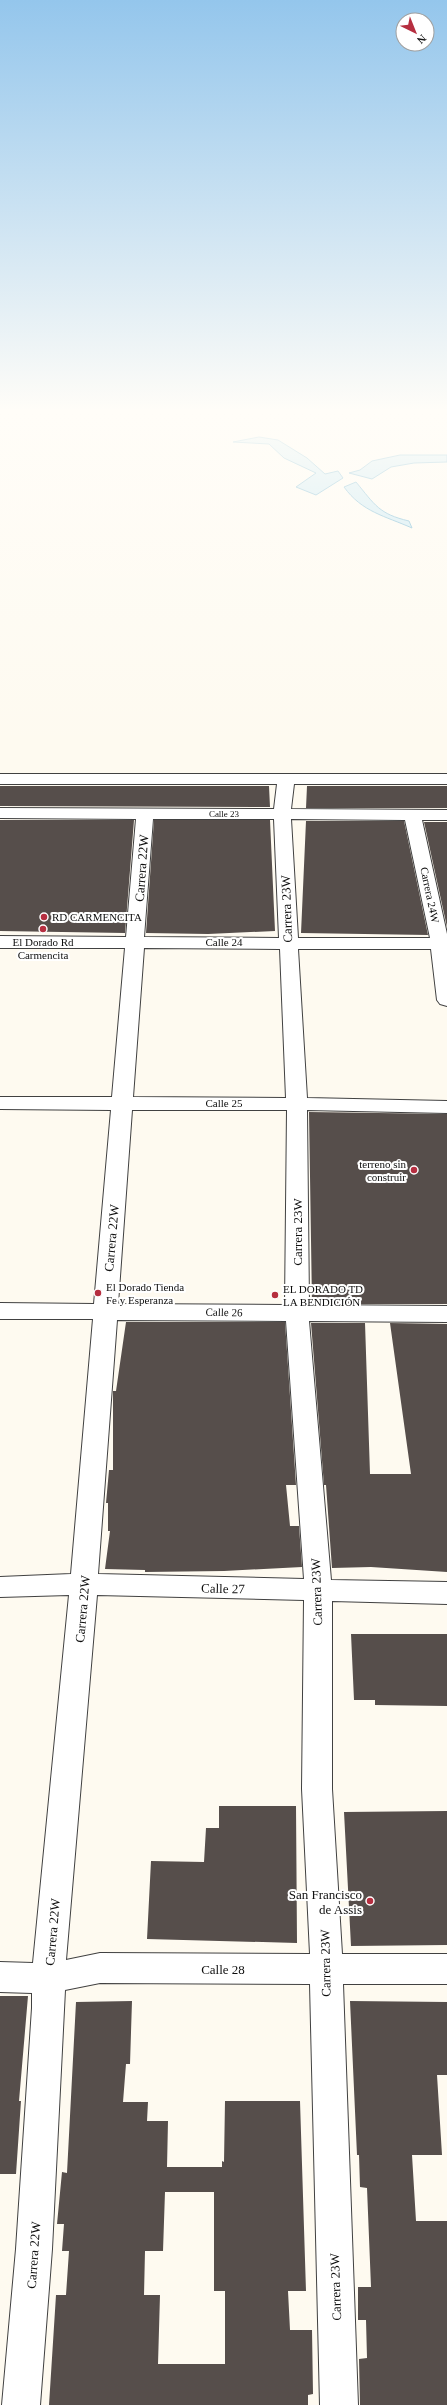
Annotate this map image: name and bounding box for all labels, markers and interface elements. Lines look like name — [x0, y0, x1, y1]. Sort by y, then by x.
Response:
north arrow — [395, 12, 435, 52]
text: N — [415, 32, 429, 46]
street label: Calle 23 — [209, 809, 240, 819]
street label: Carrera 22W — [132, 833, 151, 902]
street label: Carrera 24W — [418, 866, 442, 925]
street label: Carrera 23W — [278, 874, 295, 943]
place label: RD CARMENCITA — [52, 911, 142, 923]
marker: RD CARMENCITA — [39, 912, 49, 922]
marker: El Dorado Rd Carmencita — [38, 924, 48, 934]
place label: El Dorado Rd Carmencita — [12, 936, 74, 961]
street label: Calle 24 — [206, 936, 243, 948]
street label: Calle 25 — [206, 1097, 243, 1109]
place label: terreno sin construir — [359, 1158, 406, 1183]
marker: terreno sin construir — [409, 1165, 419, 1175]
street label: Carrera 23W — [290, 1198, 305, 1266]
street label: Carrera 22W — [101, 1203, 122, 1272]
place label: El Dorado Tienda Fe y Esperanza — [106, 1281, 184, 1306]
place label: EL DORADO TD LA BENDICIÓN — [283, 1283, 363, 1308]
marker: El Dorado Tienda Fe y Esperanza — [93, 1288, 103, 1298]
marker: EL DORADO TD LA BENDICIÓN — [270, 1290, 280, 1300]
street label: Calle 26 — [205, 1306, 243, 1318]
street label: Carrera 23W — [308, 1557, 325, 1626]
street label: Carrera 22W — [72, 1574, 93, 1643]
street label: Calle 27 — [201, 1581, 245, 1596]
place label: San Francisco de Assis — [289, 1887, 362, 1917]
marker: San Francisco de Assis — [365, 1896, 375, 1906]
street label: Carrera 22W — [42, 1897, 63, 1966]
street label: Carrera 23W — [317, 1928, 334, 1997]
street label: Calle 28 — [201, 1962, 245, 1977]
street label: Carrera 22W — [24, 2220, 43, 2289]
street label: Carrera 23W — [327, 2252, 344, 2321]

